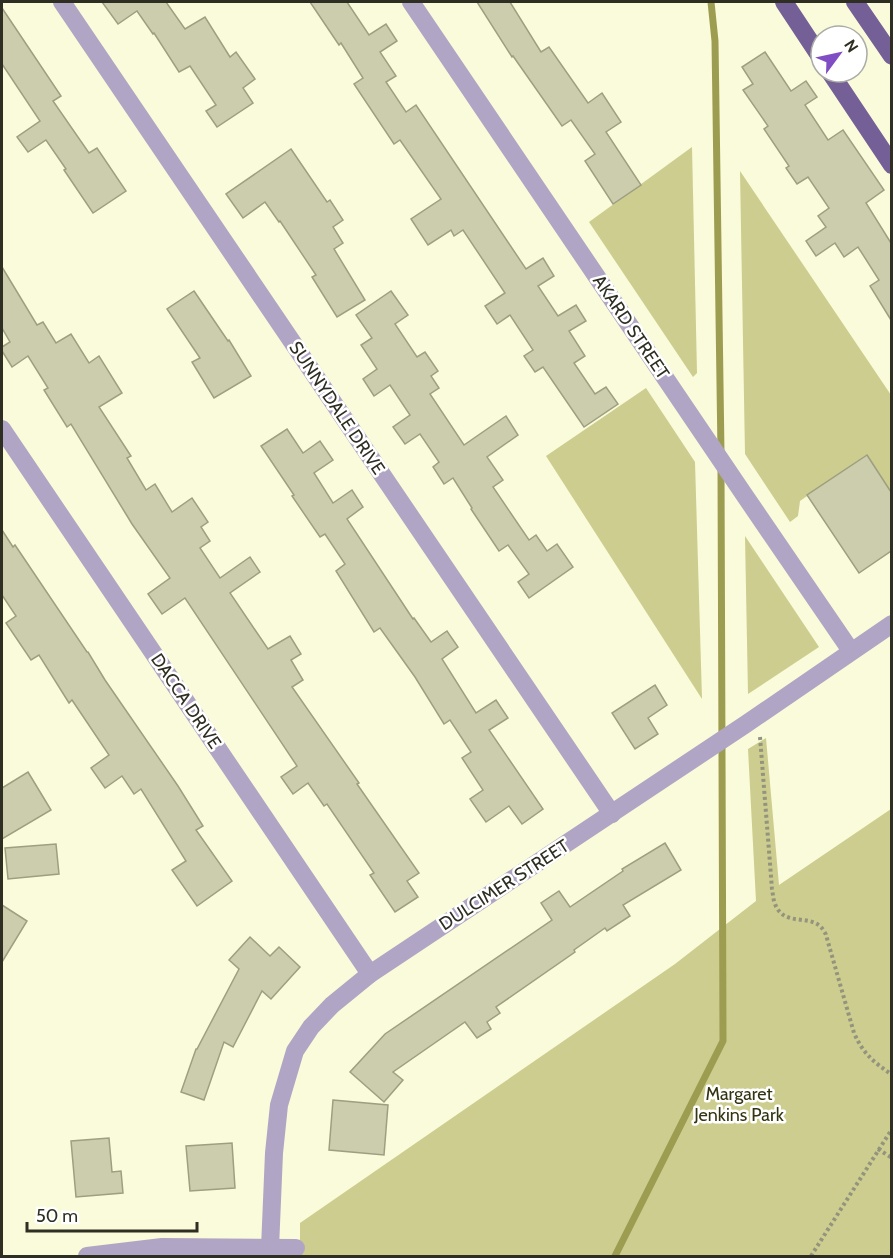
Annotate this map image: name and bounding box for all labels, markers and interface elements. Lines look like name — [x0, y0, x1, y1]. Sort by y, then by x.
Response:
north arrow — [809, 24, 869, 84]
text: N — [840, 36, 862, 56]
street label: AKARD STREET — [588, 271, 674, 384]
street label: SUNNYDALE DRIVE — [284, 337, 390, 479]
street label: DACCA DRIVE — [146, 649, 226, 753]
street label: DULCIMER STREET — [435, 835, 573, 935]
park label: Margaret Jenkins Park — [693, 1083, 785, 1126]
scale bar — [27, 1195, 196, 1233]
text: 50 m — [36, 1205, 78, 1227]

